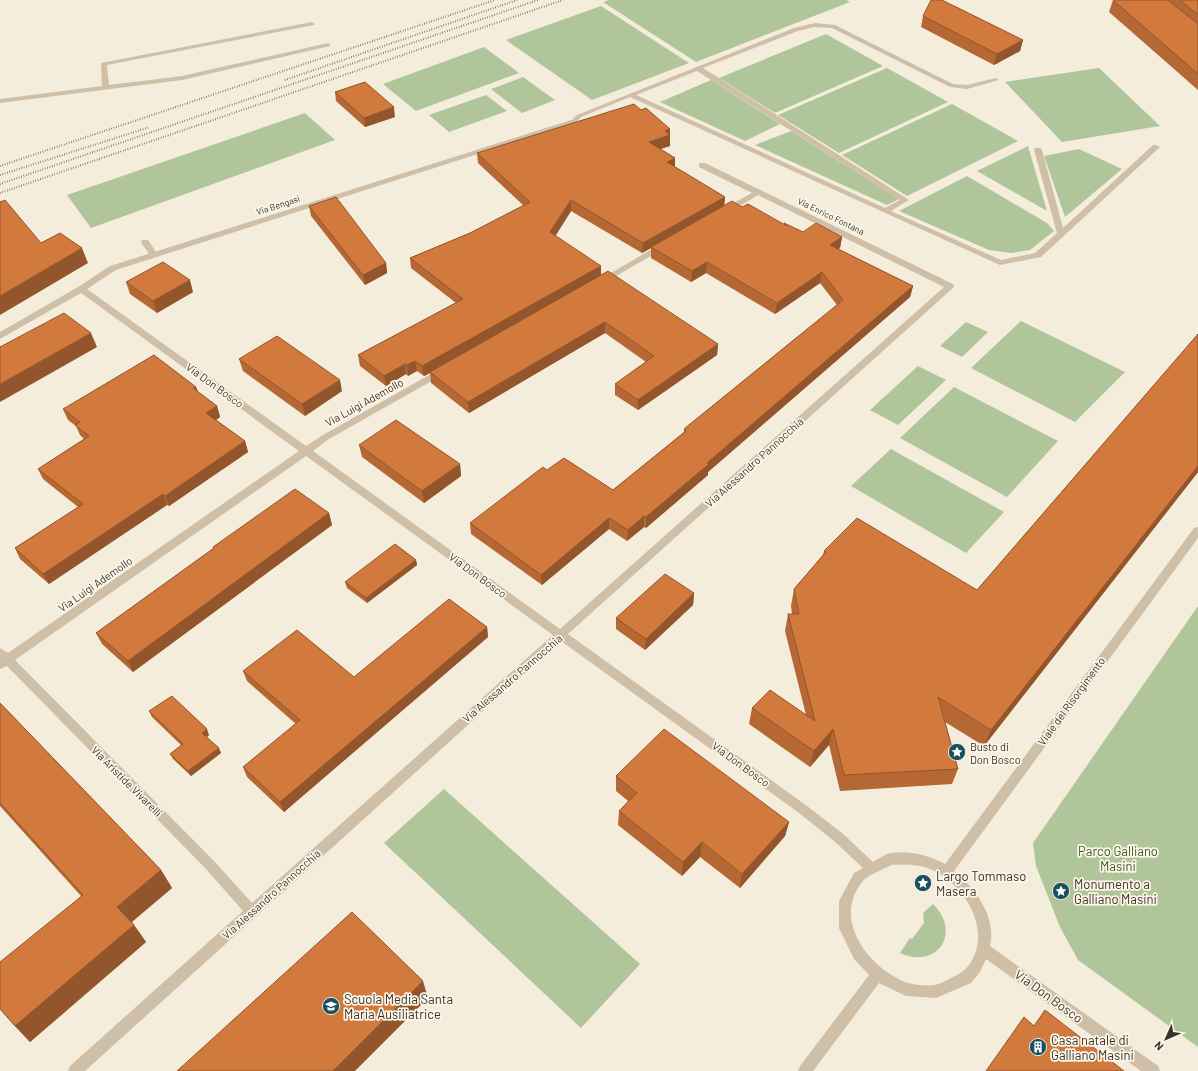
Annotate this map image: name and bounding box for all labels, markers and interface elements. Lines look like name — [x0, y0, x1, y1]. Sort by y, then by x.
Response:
street label: Via Bengasi — [255, 193, 301, 217]
street label: Via Enrico Fontana — [796, 195, 866, 237]
street label: Via Don Bosco — [184, 360, 246, 410]
street label: Via Luigi Ademollo — [323, 375, 405, 429]
street label: Via Alessandro Pannocchia — [702, 414, 806, 510]
street label: Via Don Bosco — [447, 550, 509, 600]
street label: Via Luigi Ademollo — [55, 554, 135, 614]
street label: Via Alessandro Pannocchia — [460, 631, 564, 725]
street label: Viale del Risorgimento — [1035, 654, 1107, 748]
street label: Via Don Bosco — [710, 739, 772, 789]
place label: Busto di Don Bosco — [970, 740, 1021, 766]
place icon: Busto di Don Bosco — [947, 742, 967, 762]
street label: Via Aristide Vivarelli — [89, 743, 165, 819]
park label: Parco Galliano Masini — [1078, 843, 1158, 874]
street label: Via Alessandro Pannocchia — [219, 846, 323, 942]
place label: Largo Tommaso Masera — [936, 868, 1026, 899]
place icon: Largo Tommaso Masera — [913, 873, 933, 893]
place label: Monumento a Galliano Masini — [1074, 876, 1157, 907]
place icon: Monumento a Galliano Masini — [1051, 881, 1071, 901]
street label: Via Don Bosco — [1012, 966, 1086, 1026]
place label: Scuola Media Santa Maria Ausiliatrice — [344, 991, 453, 1022]
school or university icon: Scuola Media Santa Maria Ausiliatrice — [321, 996, 341, 1016]
north arrow — [1146, 1019, 1186, 1059]
place label: Casa natale di Galliano Masini — [1051, 1032, 1134, 1063]
building icon: Casa natale di Galliano Masini — [1028, 1037, 1048, 1057]
text: N — [1151, 1039, 1166, 1054]

